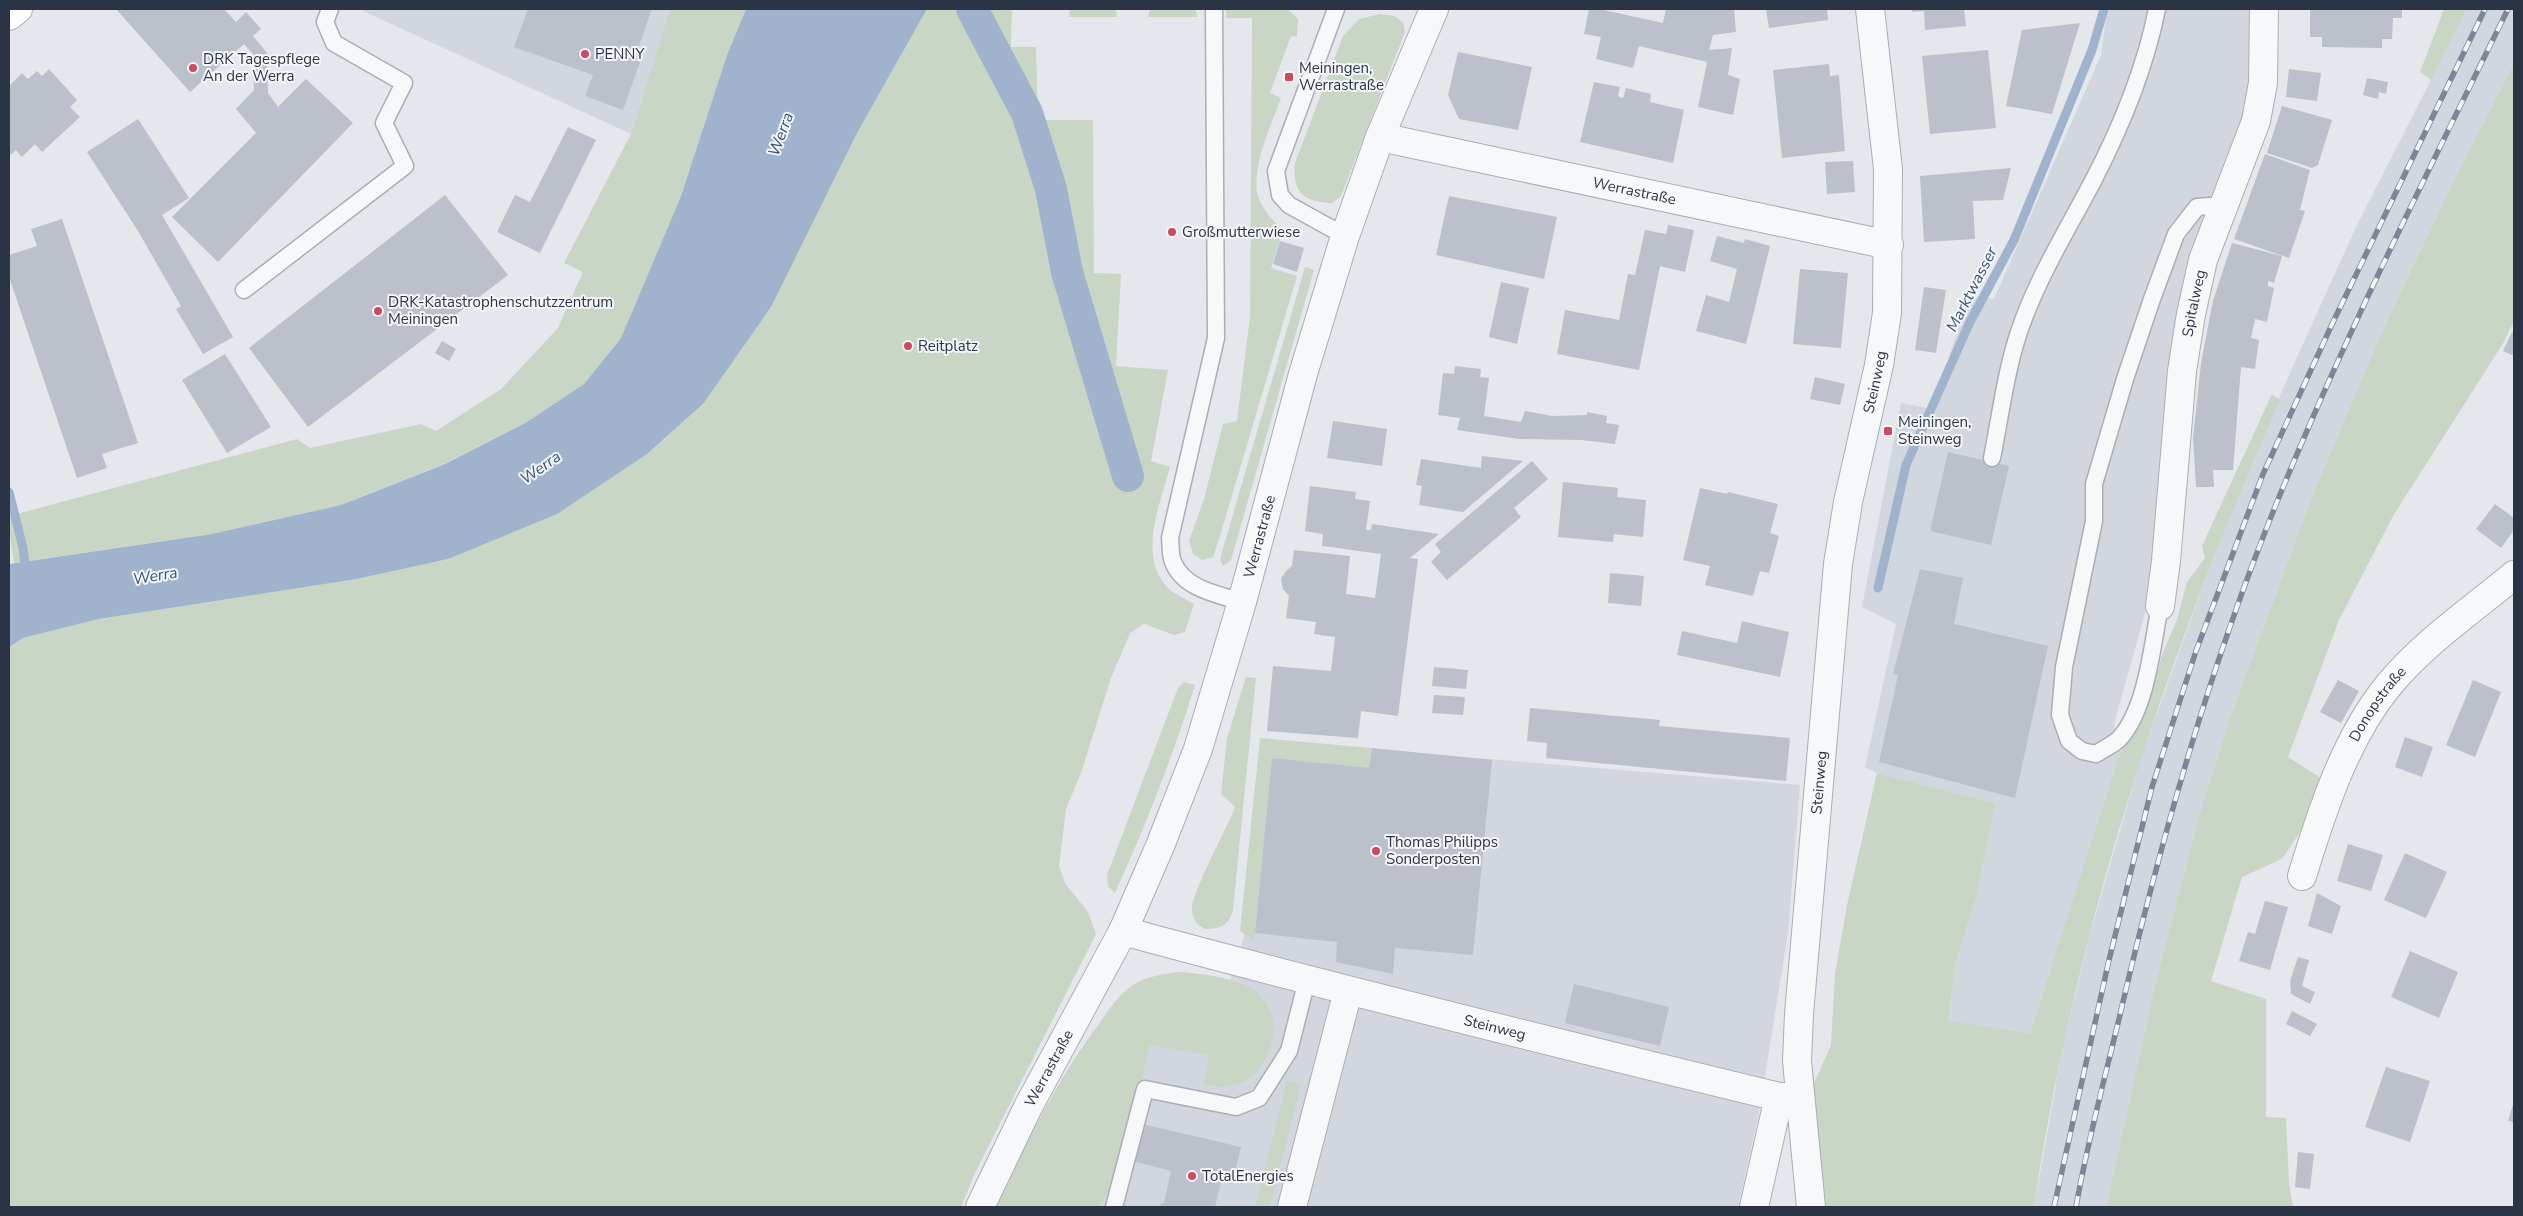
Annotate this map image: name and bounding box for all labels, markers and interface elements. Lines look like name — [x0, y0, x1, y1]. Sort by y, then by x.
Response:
place label: PENNY — [595, 44, 645, 64]
marker: PENNY — [579, 48, 591, 60]
place label: DRK Tagespflege An der Werra — [203, 49, 320, 86]
place label: Meiningen, Werrastraße — [1299, 58, 1384, 95]
marker: DRK Tagespflege An der Werra — [187, 62, 199, 74]
marker: Meiningen, Werrastraße — [1283, 71, 1295, 83]
water label: Werra — [763, 109, 799, 159]
street label: Werrastraße — [1591, 172, 1678, 210]
place label: Großmutterwiese — [1182, 222, 1300, 242]
marker: Großmutterwiese — [1166, 226, 1178, 238]
water label: Marktwasser — [1941, 242, 2003, 336]
street label: Spitalweg — [2178, 268, 2211, 338]
place label: DRK-Katastrophenschutzzentrum Meiningen — [388, 292, 613, 329]
marker: DRK-Katastrophenschutzzentrum Meiningen — [372, 305, 384, 317]
place label: Reitplatz — [918, 336, 978, 356]
marker: Reitplatz — [902, 340, 914, 352]
street label: Steinweg — [1858, 350, 1891, 415]
place label: Meiningen, Steinweg — [1898, 412, 1972, 449]
marker: Meiningen, Steinweg — [1882, 425, 1894, 437]
water label: Werra — [516, 446, 565, 490]
street label: Werrastraße — [1239, 493, 1280, 580]
water label: Werra — [131, 562, 179, 590]
street label: Donopstraße — [2344, 662, 2411, 745]
street label: Steinweg — [1806, 750, 1832, 815]
place label: Thomas Philipps Sonderposten — [1386, 832, 1498, 869]
marker: Thomas Philipps Sonderposten — [1370, 845, 1382, 857]
street label: Steinweg — [1461, 1010, 1528, 1045]
street label: Werrastraße — [1020, 1026, 1078, 1110]
place label: TotalEnergies — [1202, 1166, 1294, 1186]
marker: TotalEnergies — [1186, 1170, 1198, 1182]

